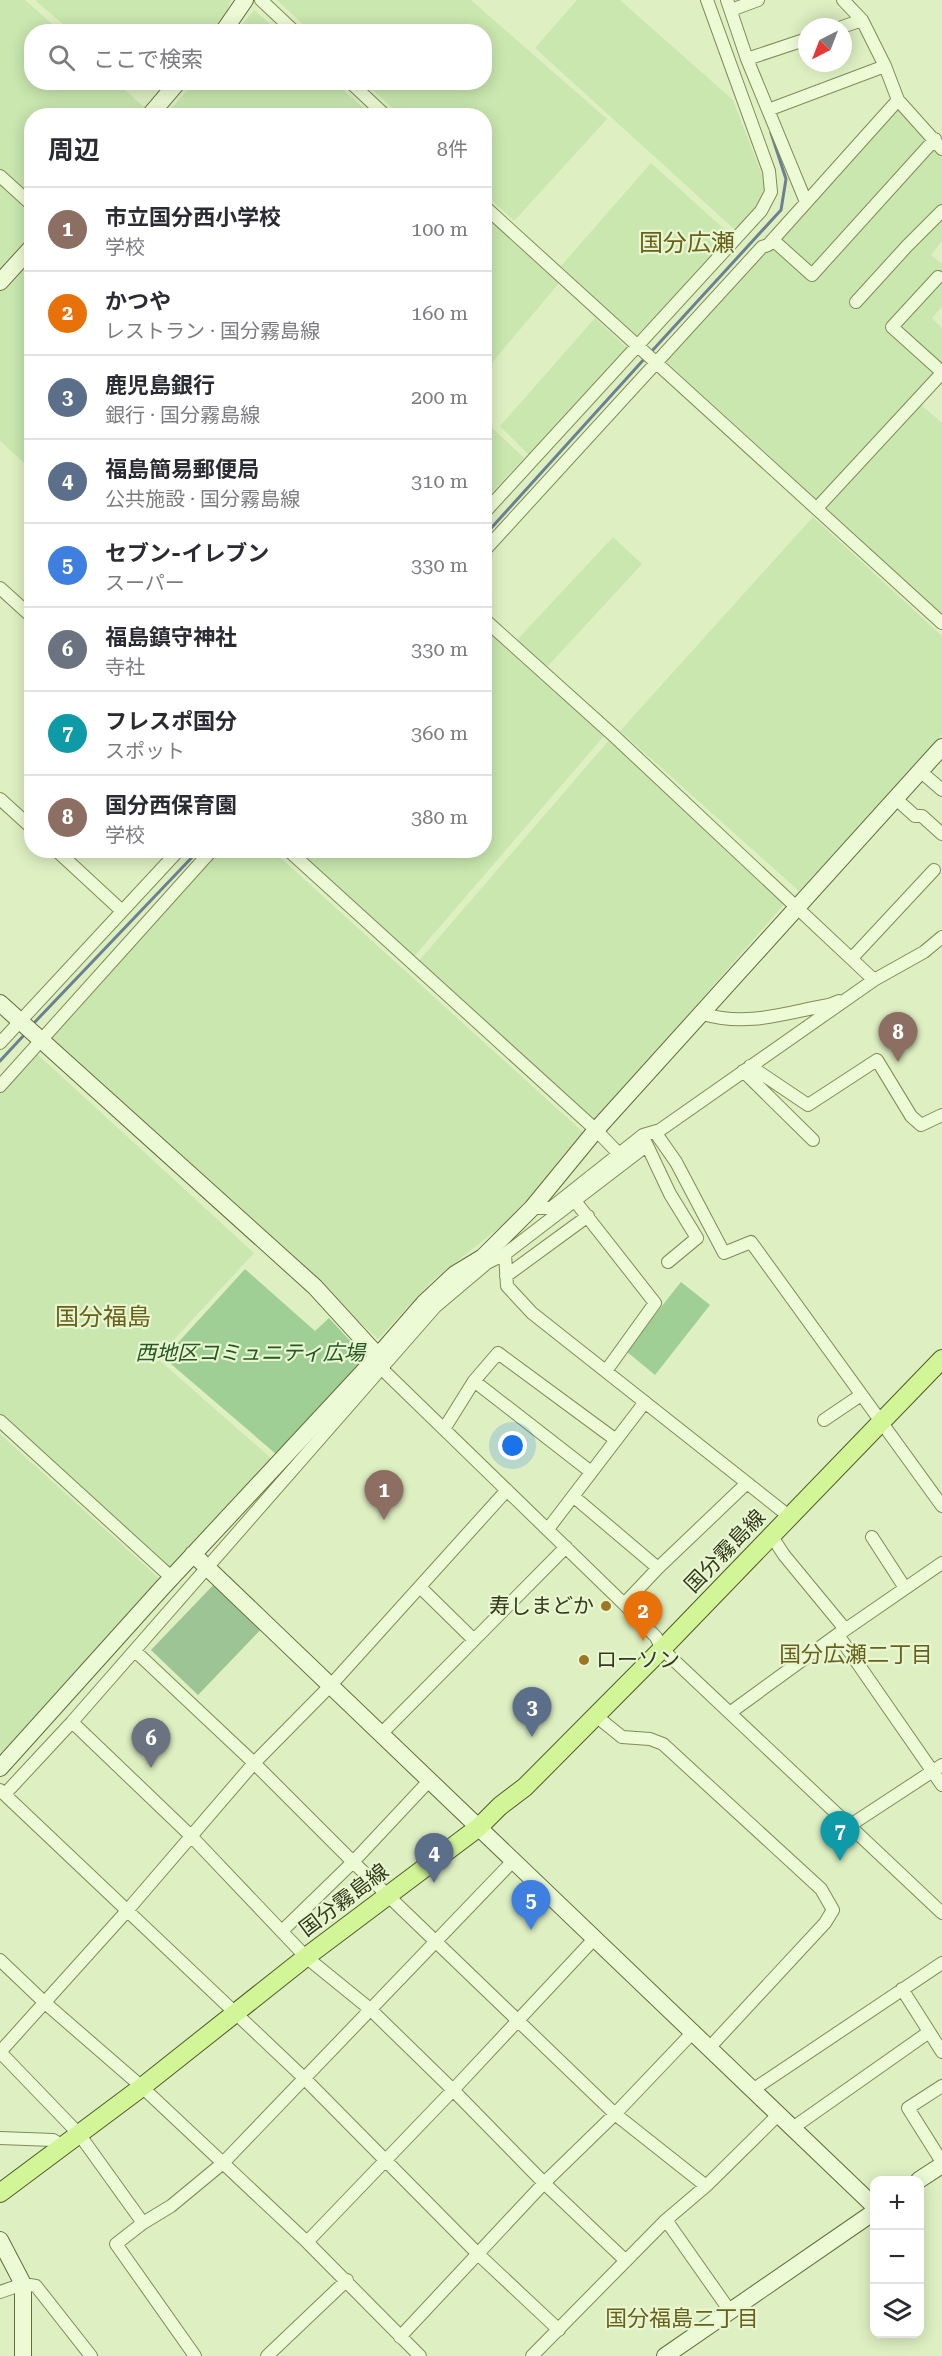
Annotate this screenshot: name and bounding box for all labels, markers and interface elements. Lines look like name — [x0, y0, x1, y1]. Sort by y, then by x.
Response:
north arrow — [798, 18, 852, 72]
search box — [24, 24, 492, 90]
icon: search — [45, 41, 78, 74]
text: ここで検索 — [93, 47, 203, 72]
text: 周辺 — [48, 135, 100, 165]
text: 8件 — [437, 137, 468, 161]
text: 市立国分西小学校 — [105, 205, 281, 230]
text: 1 — [62, 217, 73, 241]
text: 100 m — [411, 217, 468, 241]
district label: 国分広瀬 — [639, 229, 735, 257]
text: 学校 — [105, 235, 145, 259]
text: かつや — [105, 289, 171, 314]
text: 2 — [62, 301, 73, 325]
text: 160 m — [411, 301, 468, 325]
text: レストラン · 国分霧島線 — [105, 319, 320, 343]
text: 鹿児島銀行 — [105, 373, 215, 398]
text: 3 — [62, 385, 73, 409]
text: 200 m — [411, 385, 468, 409]
text: 銀行 · 国分霧島線 — [105, 403, 260, 427]
text: 福島簡易郵便局 — [105, 457, 259, 482]
text: 4 — [62, 469, 73, 493]
text: 310 m — [411, 469, 468, 493]
text: 公共施設 · 国分霧島線 — [105, 487, 300, 511]
text: セブン-イレブン — [105, 541, 269, 566]
text: 5 — [62, 553, 73, 577]
text: 330 m — [411, 553, 468, 577]
text: スーパー — [105, 571, 185, 595]
text: 福島鎮守神社 — [105, 625, 237, 650]
text: 6 — [62, 637, 73, 661]
text: 330 m — [411, 637, 468, 661]
text: 寺社 — [105, 655, 145, 679]
text: フレスポ国分 — [105, 709, 237, 734]
text: 7 — [62, 721, 73, 745]
text: 360 m — [411, 721, 468, 745]
text: スポット — [105, 739, 185, 763]
text: 国分西保育園 — [105, 793, 237, 818]
text: 8 — [62, 805, 73, 829]
text: 380 m — [411, 805, 468, 829]
text: 学校 — [105, 823, 145, 847]
pin: 8 — [878, 1012, 918, 1062]
district label: 国分福島 — [55, 1303, 151, 1331]
park label: 西地区コミュニティ広場 — [135, 1341, 367, 1365]
your location — [498, 1431, 527, 1460]
pin: 1 — [364, 1470, 404, 1520]
street label: 国分霧島線 — [680, 1505, 770, 1597]
pin: 2 — [624, 1592, 662, 1641]
place label: 寿しまどか — [489, 1594, 594, 1618]
marker: 寿しまどか — [599, 1599, 613, 1613]
district label: 国分広瀬二丁目 — [779, 1642, 933, 1667]
place label: ローソン — [596, 1648, 680, 1672]
marker: ローソン — [577, 1653, 591, 1667]
pin: 3 — [512, 1688, 552, 1737]
pin: 6 — [132, 1718, 170, 1768]
pin: 7 — [820, 1812, 860, 1861]
pin: 4 — [414, 1834, 454, 1883]
street label: 国分霧島線 — [295, 1859, 393, 1941]
pin: 5 — [512, 1880, 550, 1930]
map controls — [870, 2176, 924, 2338]
button: + — [870, 2176, 924, 2230]
button: − — [870, 2230, 924, 2284]
button: layers — [870, 2284, 924, 2338]
district label: 国分福島二丁目 — [605, 2306, 759, 2331]

